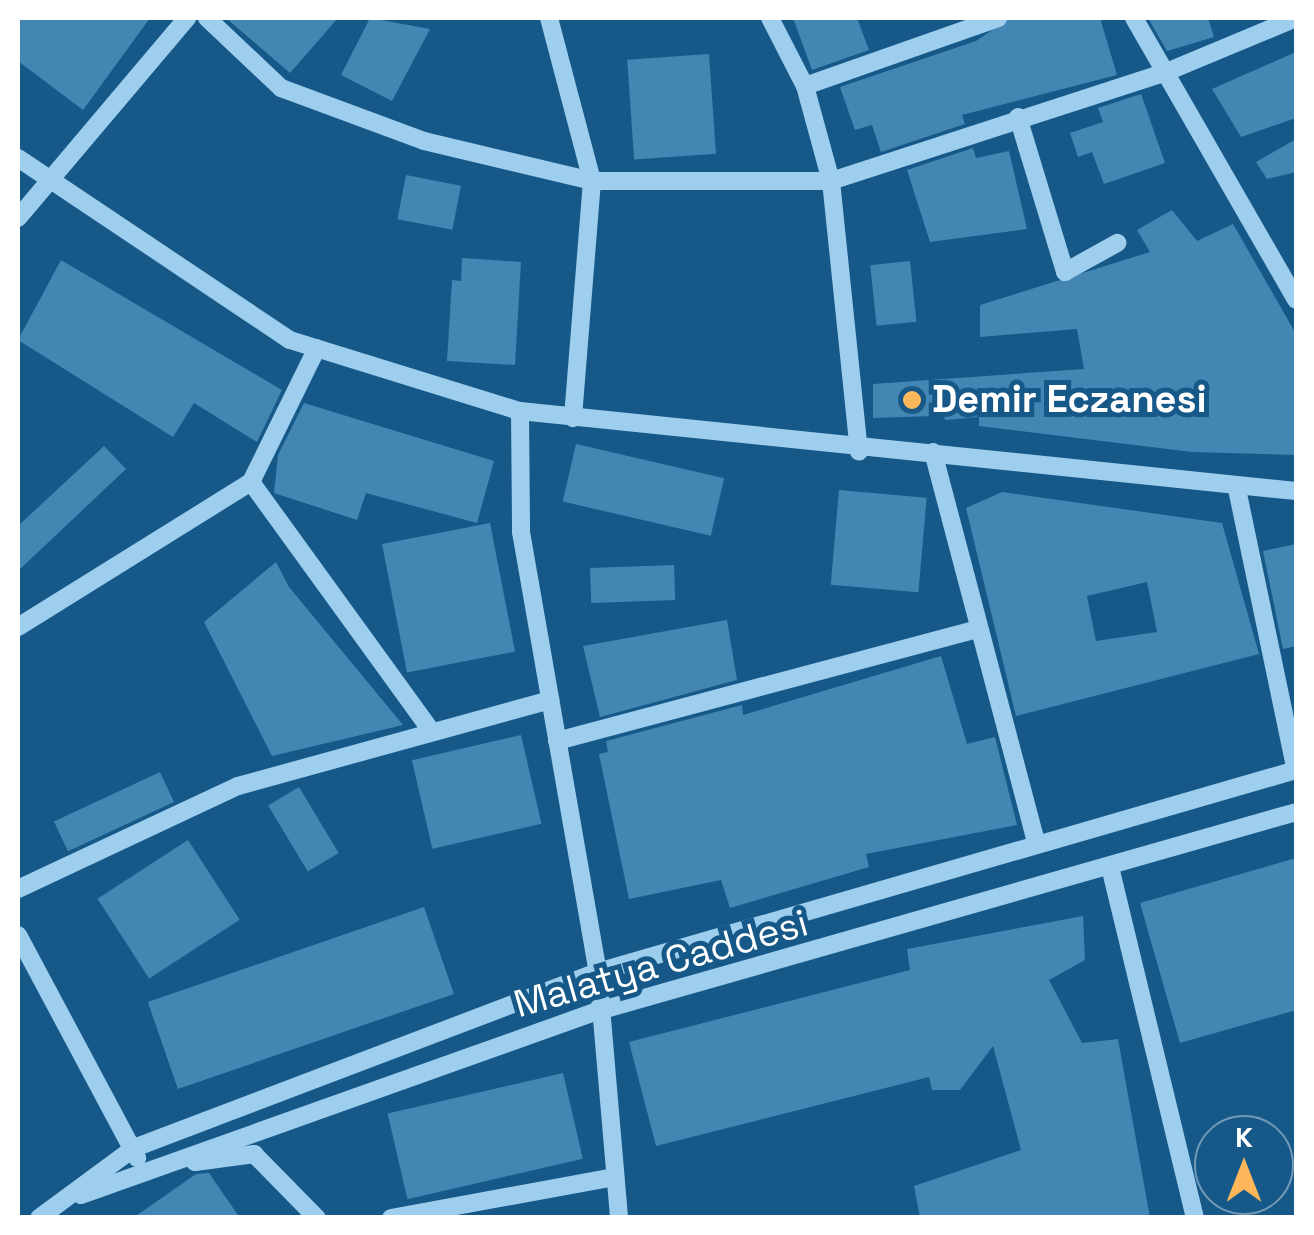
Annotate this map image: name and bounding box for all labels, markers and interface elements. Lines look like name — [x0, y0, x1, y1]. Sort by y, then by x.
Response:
place label: Demir Eczanesi — [932, 377, 1207, 423]
marker: Demir Eczanesi — [901, 389, 923, 411]
street label: Malatya Caddesi — [509, 900, 813, 1028]
north arrow — [1194, 1115, 1294, 1215]
text: K — [1235, 1119, 1253, 1155]

